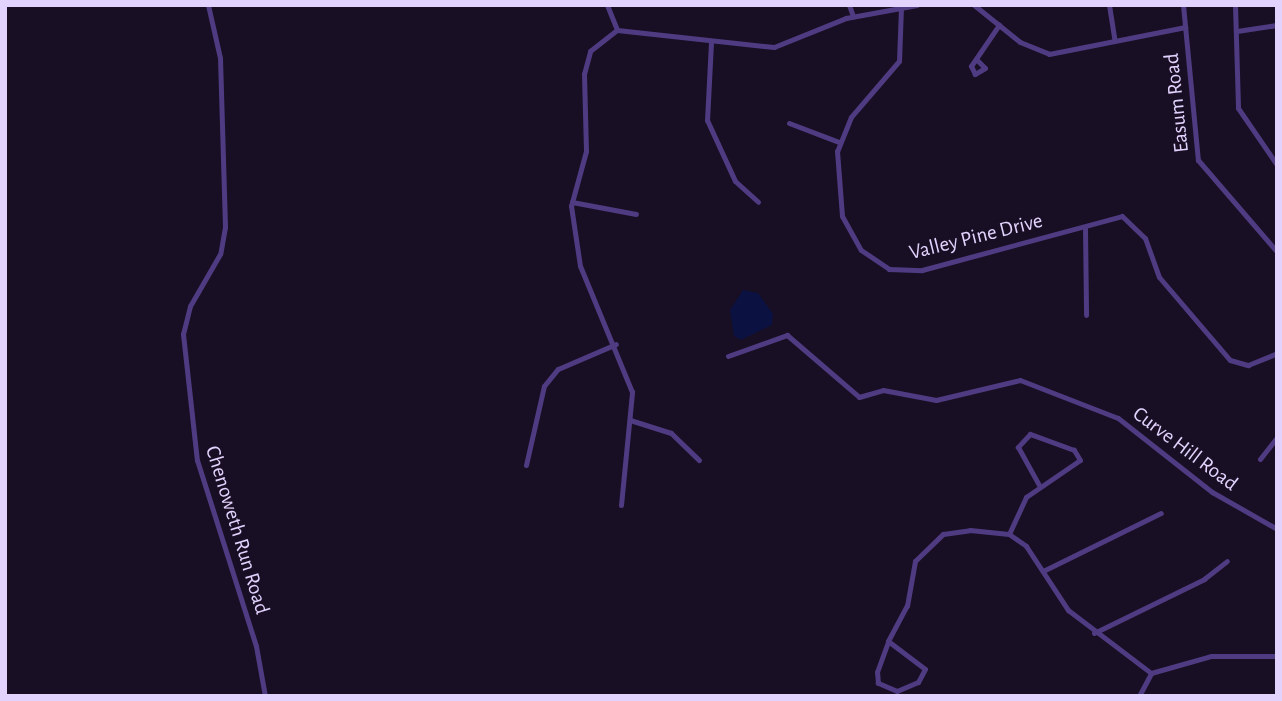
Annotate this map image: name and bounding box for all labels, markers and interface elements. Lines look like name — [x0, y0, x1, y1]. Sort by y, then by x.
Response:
street label: Easum Road — [1159, 52, 1195, 154]
street label: Valley Pine Drive — [907, 208, 1045, 266]
street label: Curve Hill Road — [1128, 401, 1242, 497]
street label: Chenoweth Run Road — [199, 443, 275, 617]

